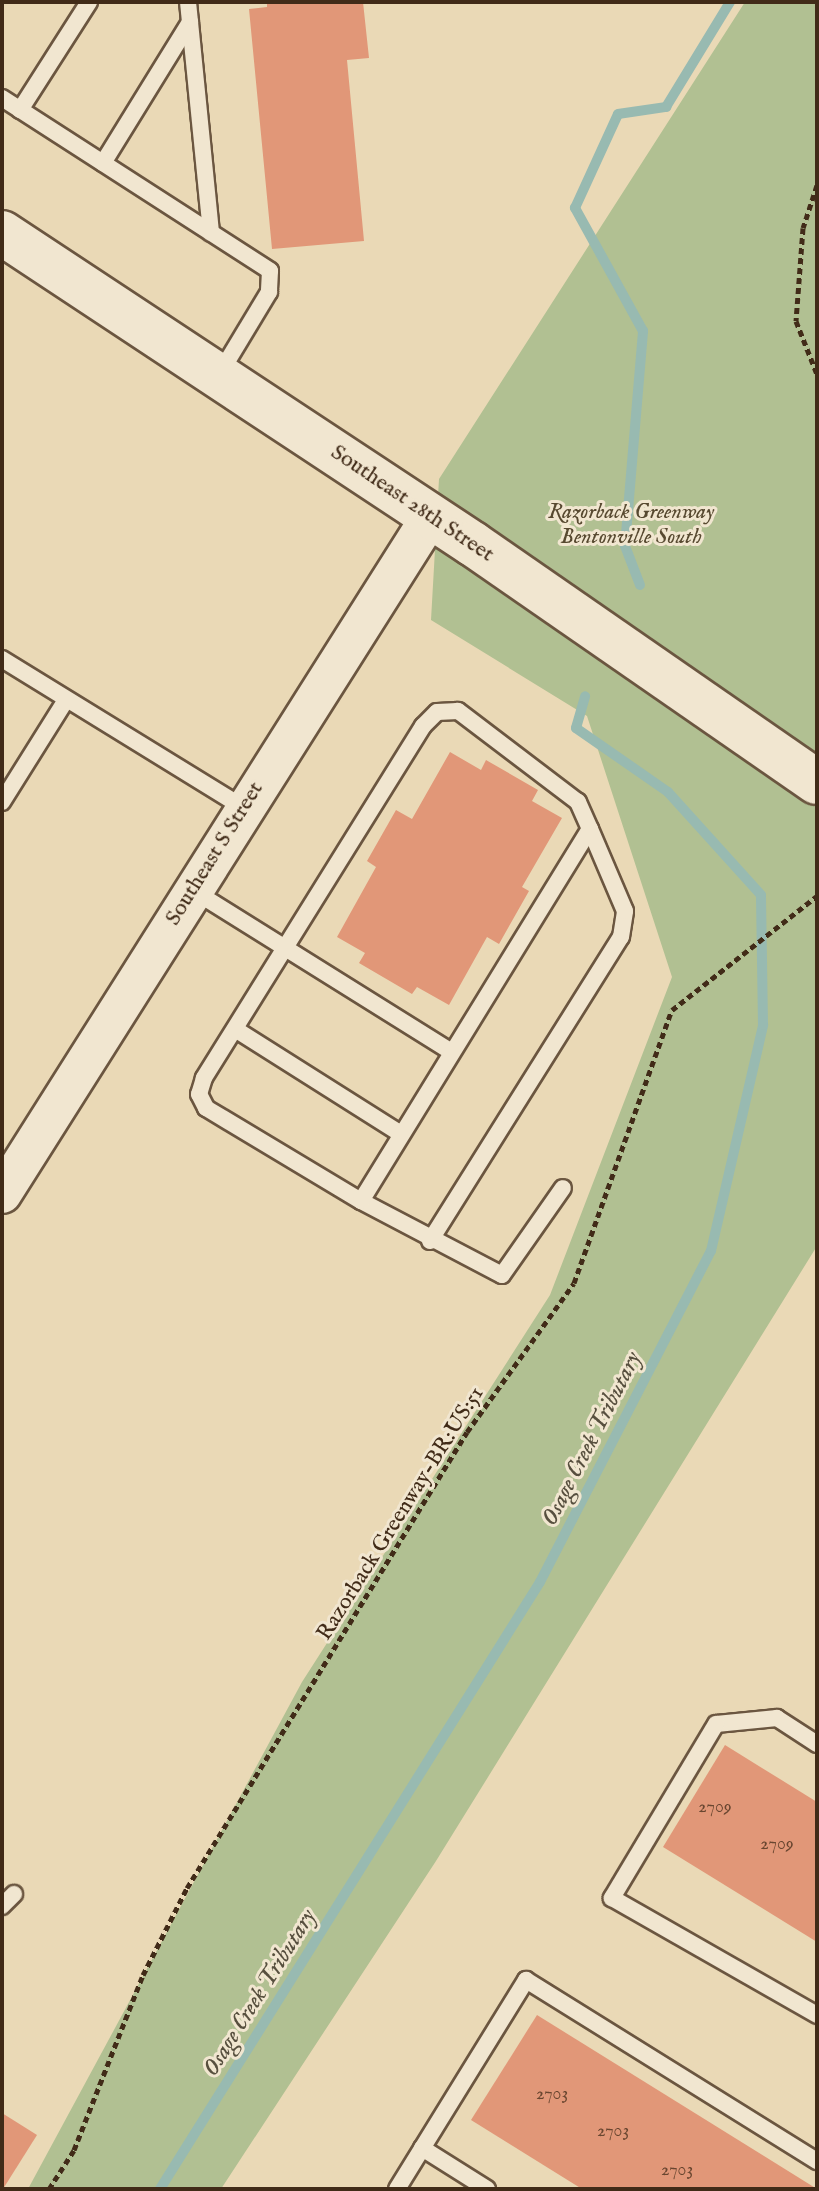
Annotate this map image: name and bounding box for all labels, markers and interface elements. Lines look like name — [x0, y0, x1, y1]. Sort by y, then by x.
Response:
street label: Southeast 28th Street — [325, 440, 499, 568]
park label: Razorback Greenway Bentonville South — [548, 499, 714, 550]
street label: Southeast S Street — [160, 777, 270, 931]
water label: Osage Creek Tributary — [536, 1347, 648, 1531]
street label: Razorback Greenway-BR:US:51 — [312, 1382, 490, 1646]
house number: 2709 — [698, 1797, 732, 1819]
house number: 2709 — [760, 1834, 794, 1856]
water label: Osage Creek Tributary — [197, 1904, 323, 2082]
house number: 2703 — [536, 2084, 568, 2106]
house number: 2703 — [597, 2121, 629, 2143]
house number: 2703 — [661, 2160, 693, 2182]

